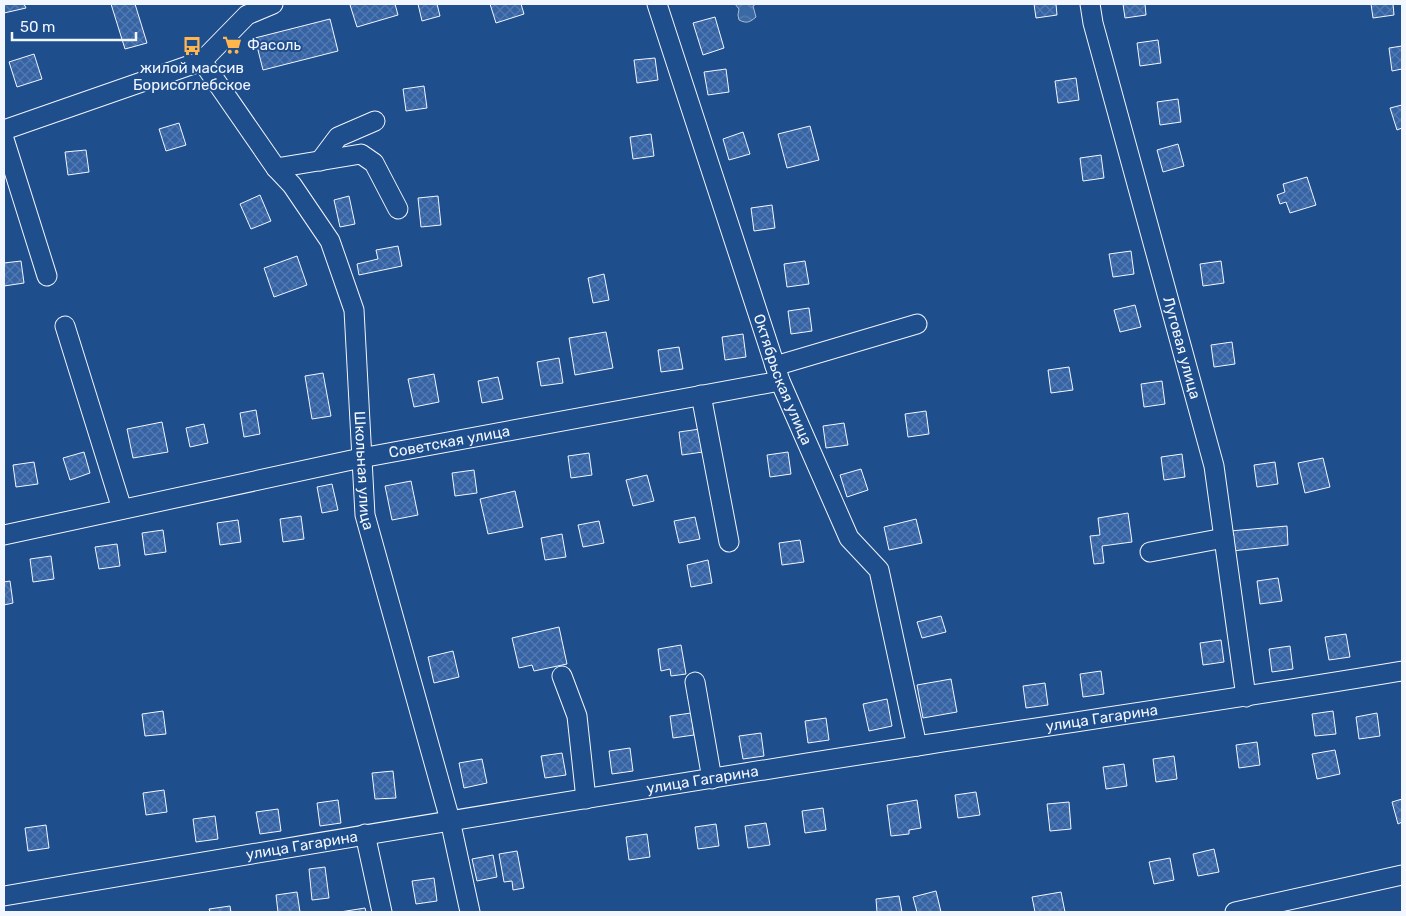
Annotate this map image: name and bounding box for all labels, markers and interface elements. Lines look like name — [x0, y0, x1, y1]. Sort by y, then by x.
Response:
scale bar — [12, 10, 136, 42]
text: 50 m — [20, 18, 55, 36]
supermarket icon: Фасоль — [221, 34, 243, 56]
bus stop icon: жилой массив Борисоглебское — [181, 35, 203, 57]
place label: Фасоль — [247, 36, 302, 54]
place label: жилой массив Борисоглебское — [133, 59, 251, 94]
street label: Луговая улица — [1159, 295, 1204, 401]
street label: Октябрьская улица — [750, 312, 816, 448]
street label: Школьная улица — [350, 411, 378, 532]
street label: Советская улица — [387, 422, 511, 462]
street label: улица Гагарина — [1044, 701, 1159, 735]
street label: улица Гагарина — [645, 762, 760, 798]
street label: улица Гагарина — [244, 827, 359, 864]

